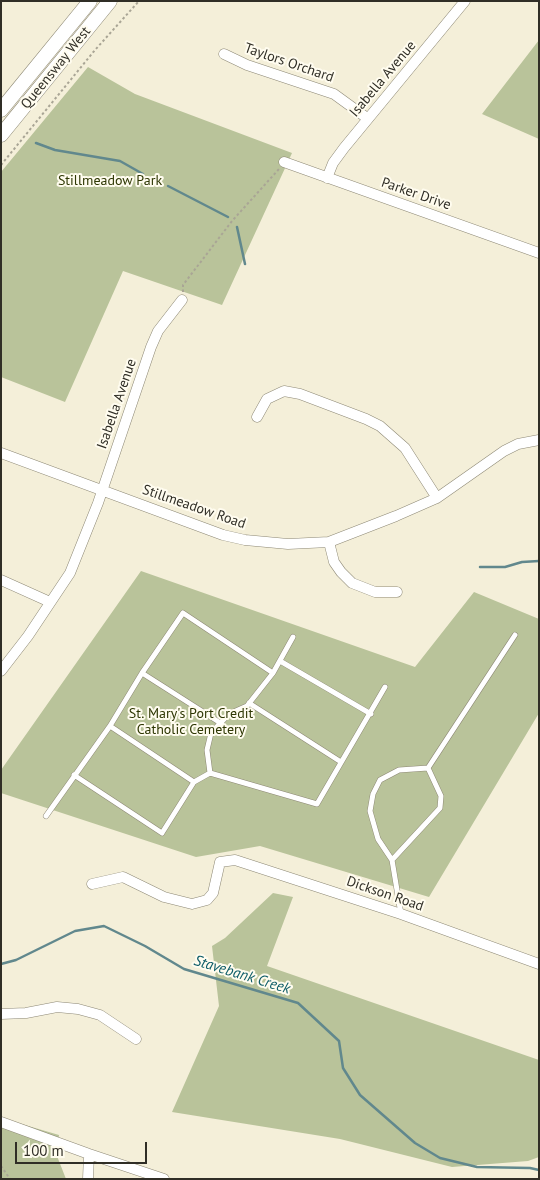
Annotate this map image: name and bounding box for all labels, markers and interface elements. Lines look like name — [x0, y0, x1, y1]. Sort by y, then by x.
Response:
street label: Queensway West — [18, 23, 94, 113]
street label: Isabella Avenue — [346, 38, 420, 120]
street label: Taylors Orchard — [242, 40, 336, 86]
park label: Stillmeadow Park — [58, 173, 162, 189]
street label: Parker Drive — [379, 174, 453, 214]
street label: Isabella Avenue — [94, 357, 140, 451]
street label: Stillmeadow Road — [140, 481, 248, 533]
park label: St. Mary's Port Credit Catholic Cemetery — [129, 706, 253, 739]
street label: Dickson Road — [344, 873, 426, 915]
water label: Stavebank Creek — [192, 952, 292, 998]
scale bar — [18, 1132, 150, 1164]
text: 100 m — [23, 1141, 64, 1160]

